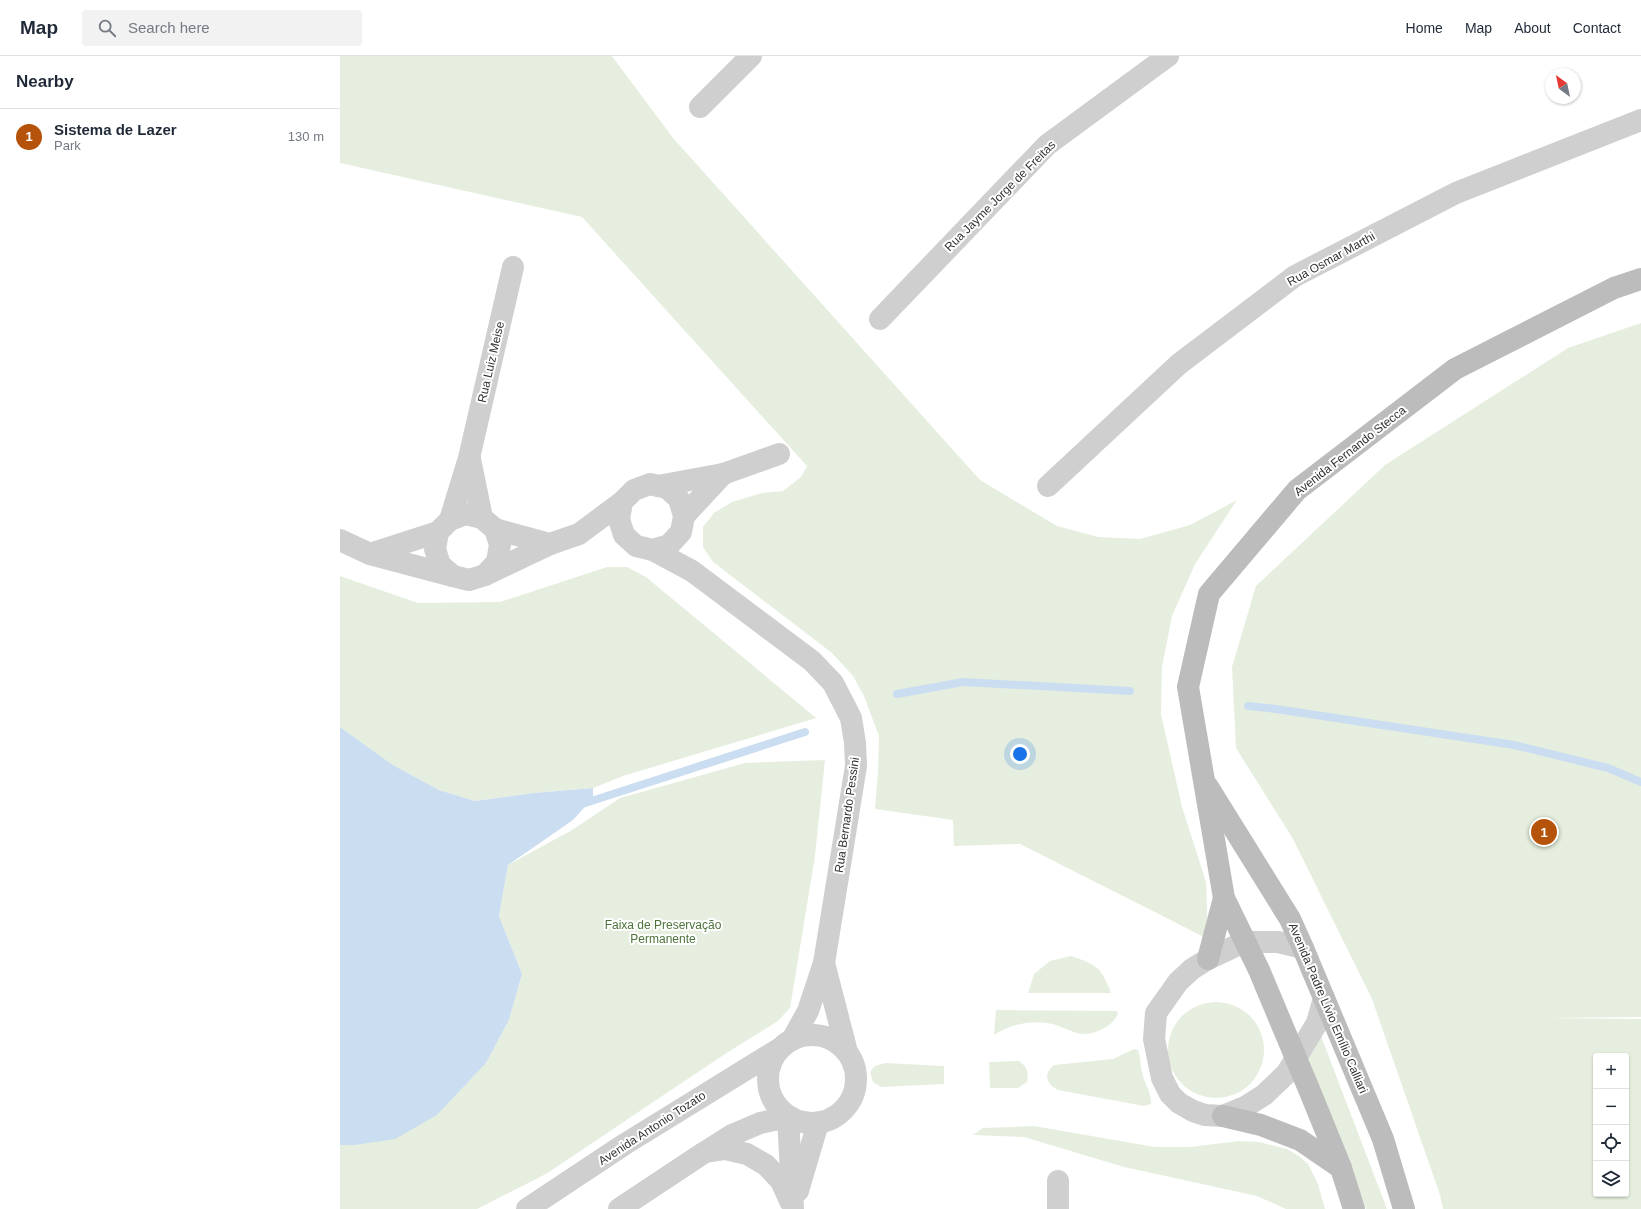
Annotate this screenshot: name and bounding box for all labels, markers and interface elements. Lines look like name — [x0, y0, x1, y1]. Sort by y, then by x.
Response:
search box — [82, 10, 362, 46]
text: Map — [20, 17, 58, 38]
icon: search — [96, 17, 118, 39]
text: Search here — [128, 19, 210, 36]
text: Home — [1406, 20, 1443, 36]
text: Map — [1465, 20, 1492, 36]
text: About — [1514, 20, 1551, 36]
text: Contact — [1573, 20, 1621, 36]
north arrow — [1545, 68, 1581, 104]
text: Nearby — [16, 72, 74, 91]
text: Sistema de Lazer — [54, 121, 177, 138]
text: 1 — [25, 129, 33, 144]
text: 130 m — [288, 129, 324, 144]
text: Park — [54, 138, 81, 153]
street label: Rua Jayme Jorge de Freitas — [942, 138, 1058, 254]
street label: Rua Osmar Marthi — [1285, 229, 1377, 289]
street label: Rua Luiz Meise — [475, 320, 507, 404]
street label: Avenida Fernando Stecca — [1291, 403, 1409, 499]
your location — [1010, 744, 1030, 764]
street label: Rua Bernardo Pessini — [832, 756, 862, 874]
pin: 1 — [1531, 817, 1557, 847]
park label: Faixa de Preservação Permanente — [605, 918, 722, 946]
street label: Avenida Padre Lívio Emílio Calliari — [1286, 921, 1370, 1095]
map controls — [1593, 1053, 1629, 1197]
button: + — [1593, 1053, 1629, 1089]
street label: Avenida Antonio Tozato — [596, 1088, 708, 1168]
button: − — [1593, 1089, 1629, 1125]
button: locate — [1593, 1125, 1629, 1161]
button: layers — [1593, 1161, 1629, 1197]

